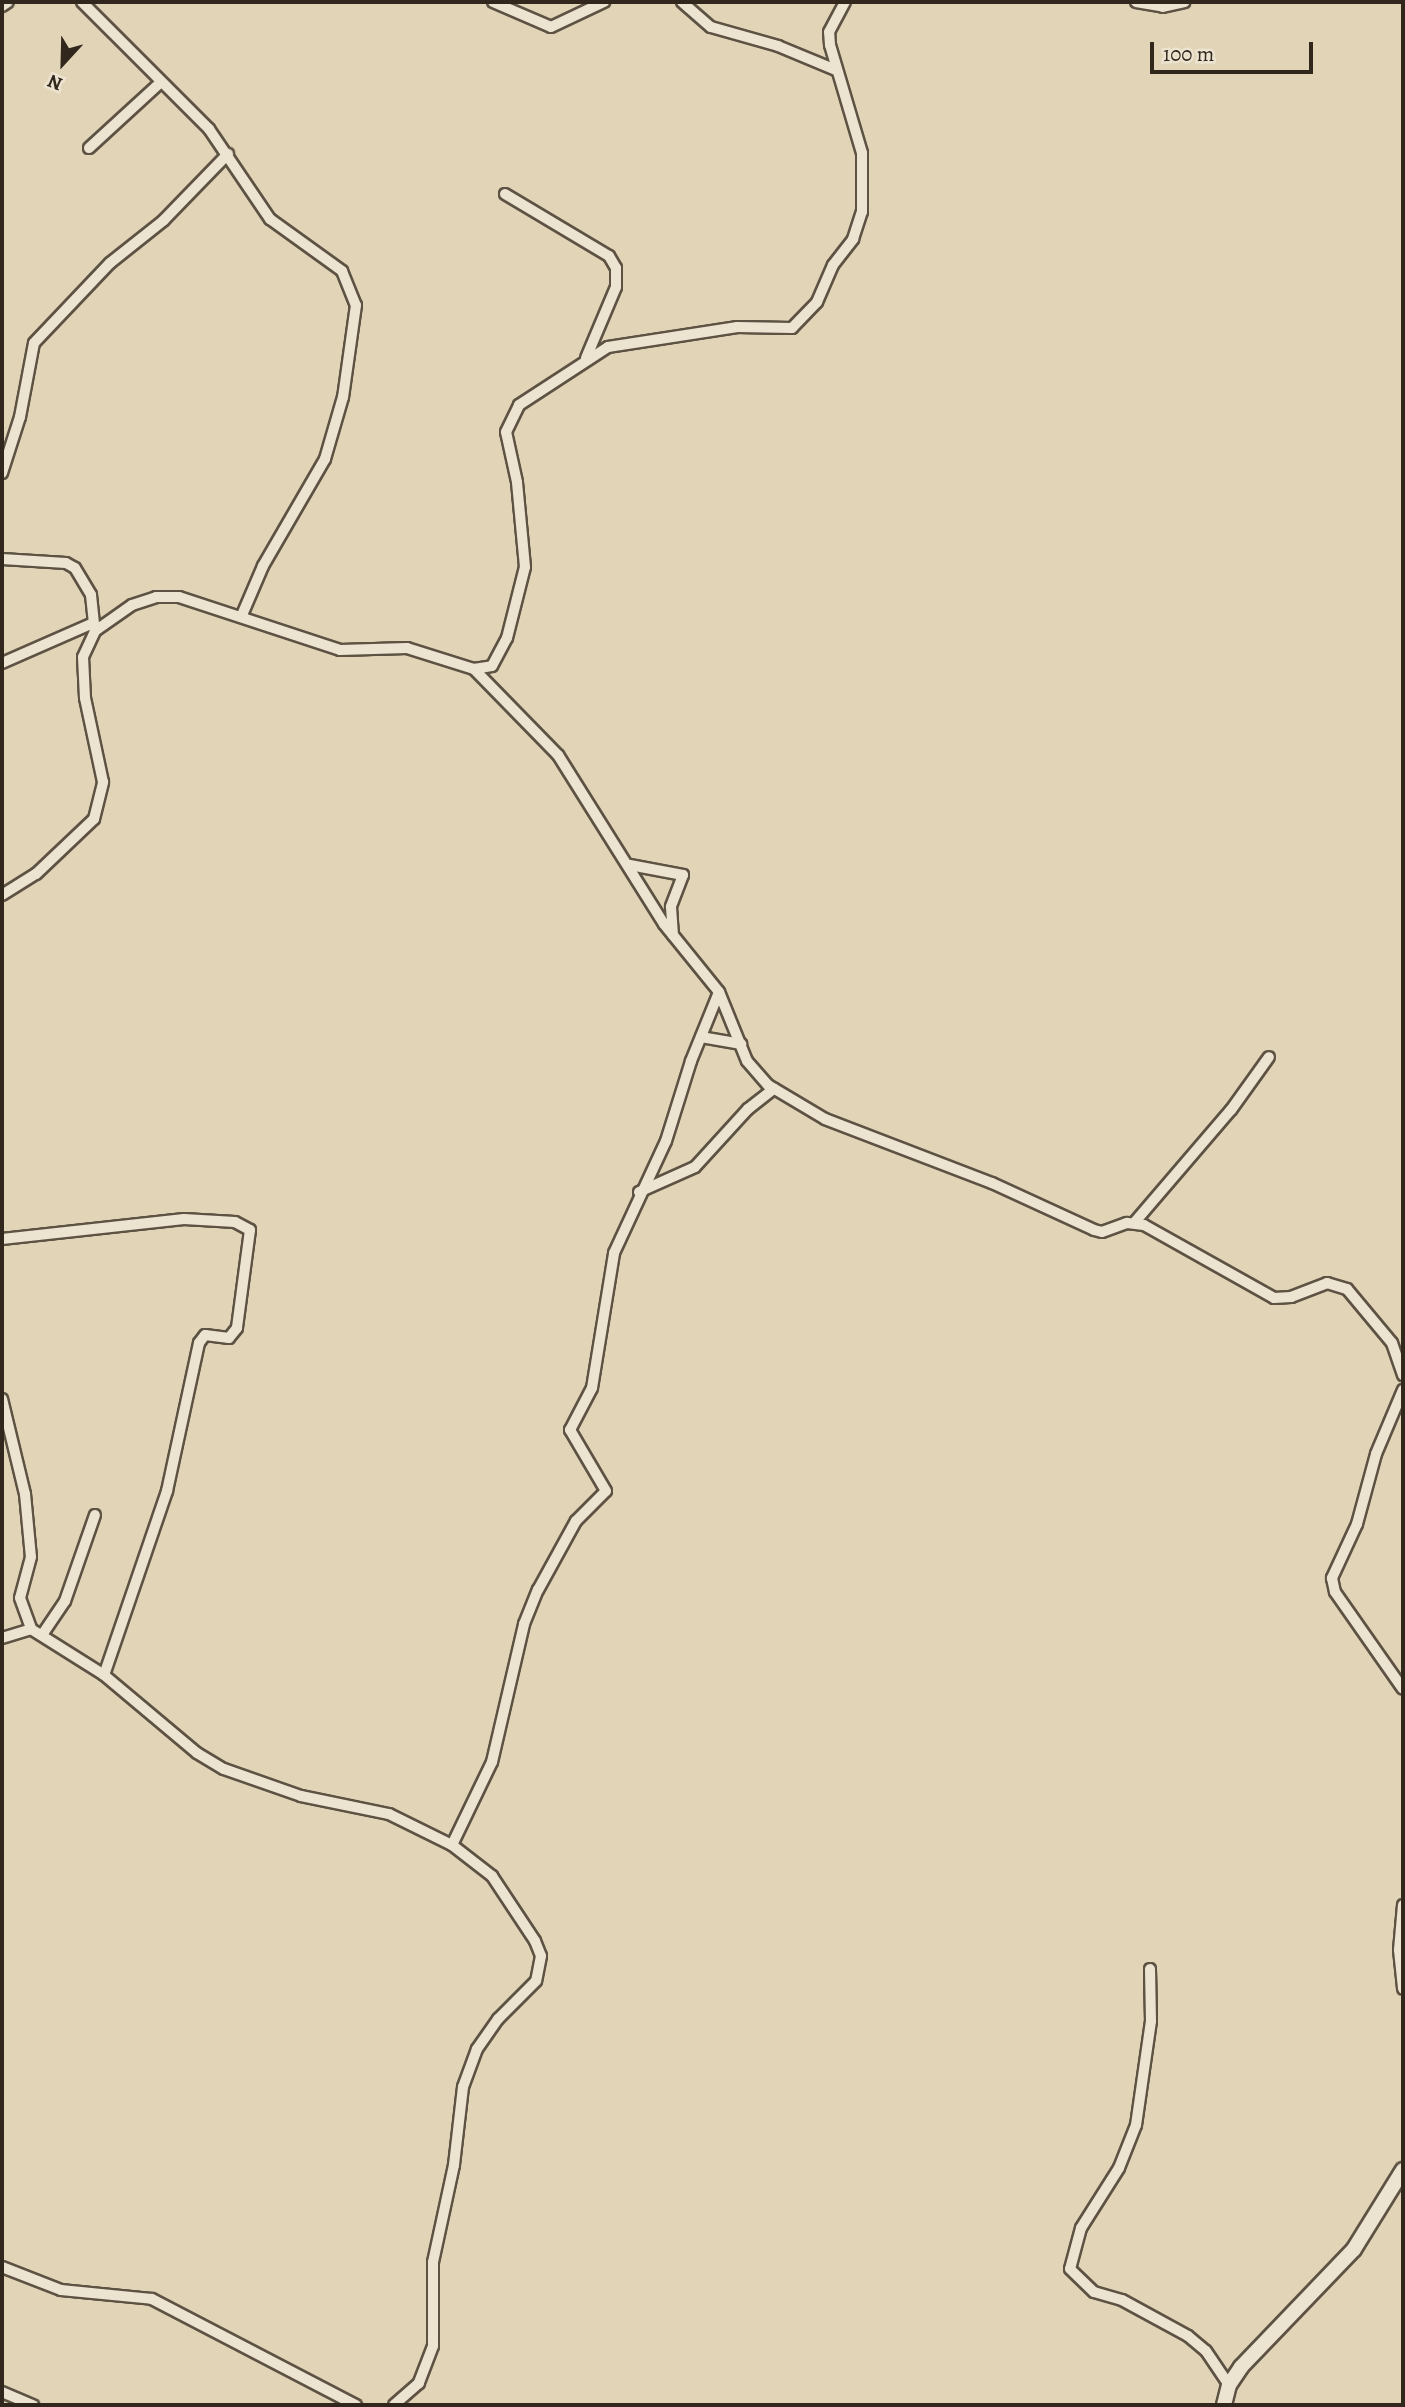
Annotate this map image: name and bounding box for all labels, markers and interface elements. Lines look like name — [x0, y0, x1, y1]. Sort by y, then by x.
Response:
north arrow — [28, 28, 98, 98]
scale bar — [1153, 28, 1316, 72]
text: 100 m — [1163, 40, 1214, 68]
text: N — [44, 68, 66, 97]

